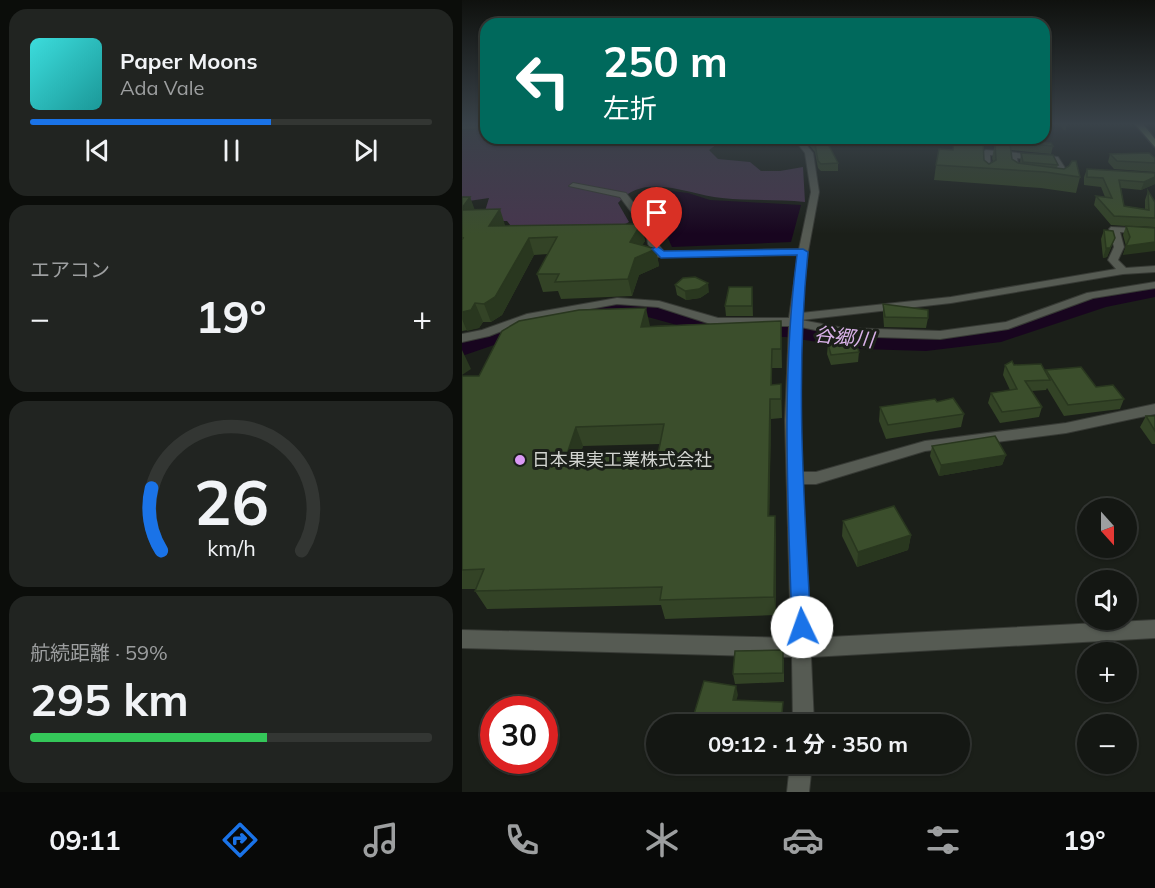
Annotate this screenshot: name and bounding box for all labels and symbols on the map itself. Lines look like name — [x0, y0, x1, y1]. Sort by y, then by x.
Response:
pin — [631, 187, 682, 249]
water label: 谷郷川 — [813, 321, 877, 352]
place label: 日本果実工業株式会社 — [532, 448, 712, 471]
marker: 日本果実工業株式会社 — [513, 453, 527, 467]
north arrow — [1077, 498, 1137, 558]
position arrow — [770, 595, 834, 659]
speed limit sign: 30 — [480, 696, 558, 774]

